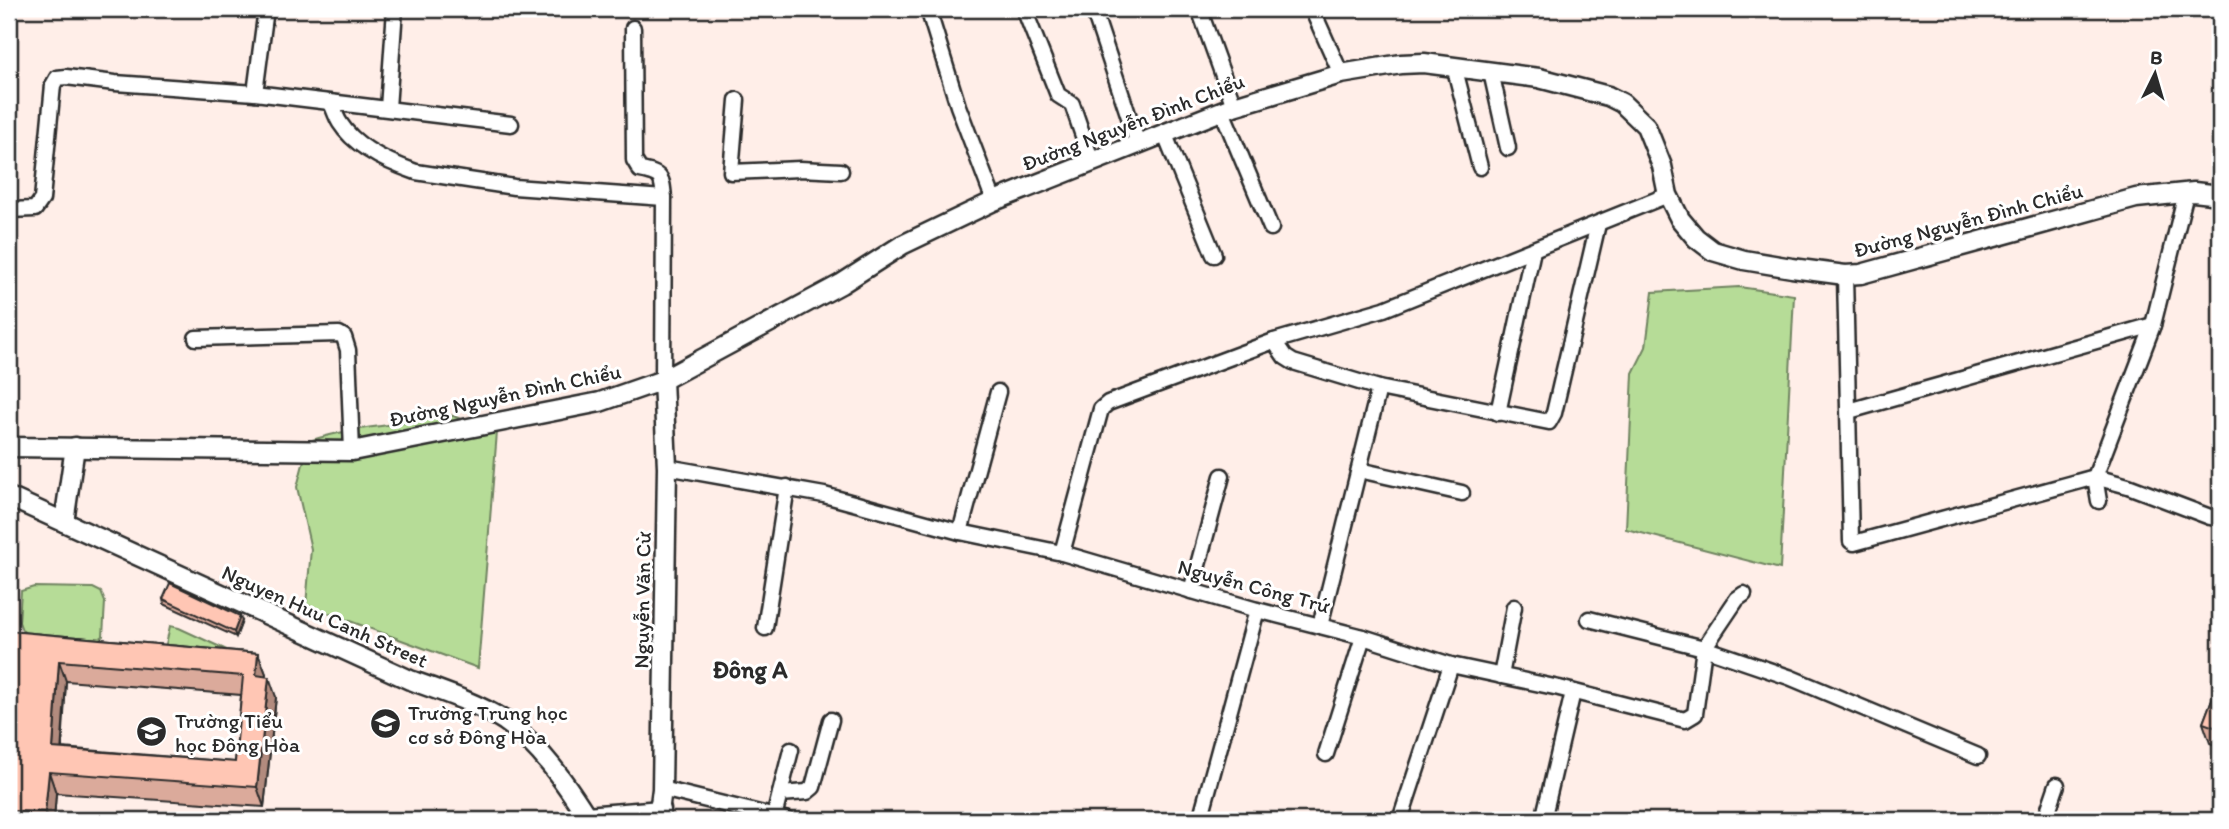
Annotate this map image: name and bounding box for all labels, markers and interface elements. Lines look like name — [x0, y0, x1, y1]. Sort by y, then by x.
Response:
north arrow — [2120, 38, 2190, 108]
text: B — [2149, 46, 2164, 70]
street label: Đường Nguyễn Đình Chiểu — [1018, 68, 1248, 176]
street label: Đường Nguyễn Đình Chiểu — [1851, 177, 2086, 263]
street label: Đường Nguyễn Đình Chiểu — [387, 358, 623, 432]
street label: Nguyễn Văn Cừ — [628, 531, 656, 669]
street label: Nguyễn Công Trứ — [1175, 554, 1333, 618]
street label: Nguyen Huu Canh Street — [218, 559, 432, 673]
district label: Đông A — [712, 655, 788, 685]
place label: Trường Trung học cơ sở Đông Hòa — [408, 700, 568, 749]
school or university icon: Trường Trung học cơ sở Đông Hòa — [368, 707, 402, 741]
place label: Trường Tiểu học Đông Hòa — [175, 708, 300, 757]
school or university icon: Trường Tiểu học Đông Hòa — [135, 715, 169, 749]

